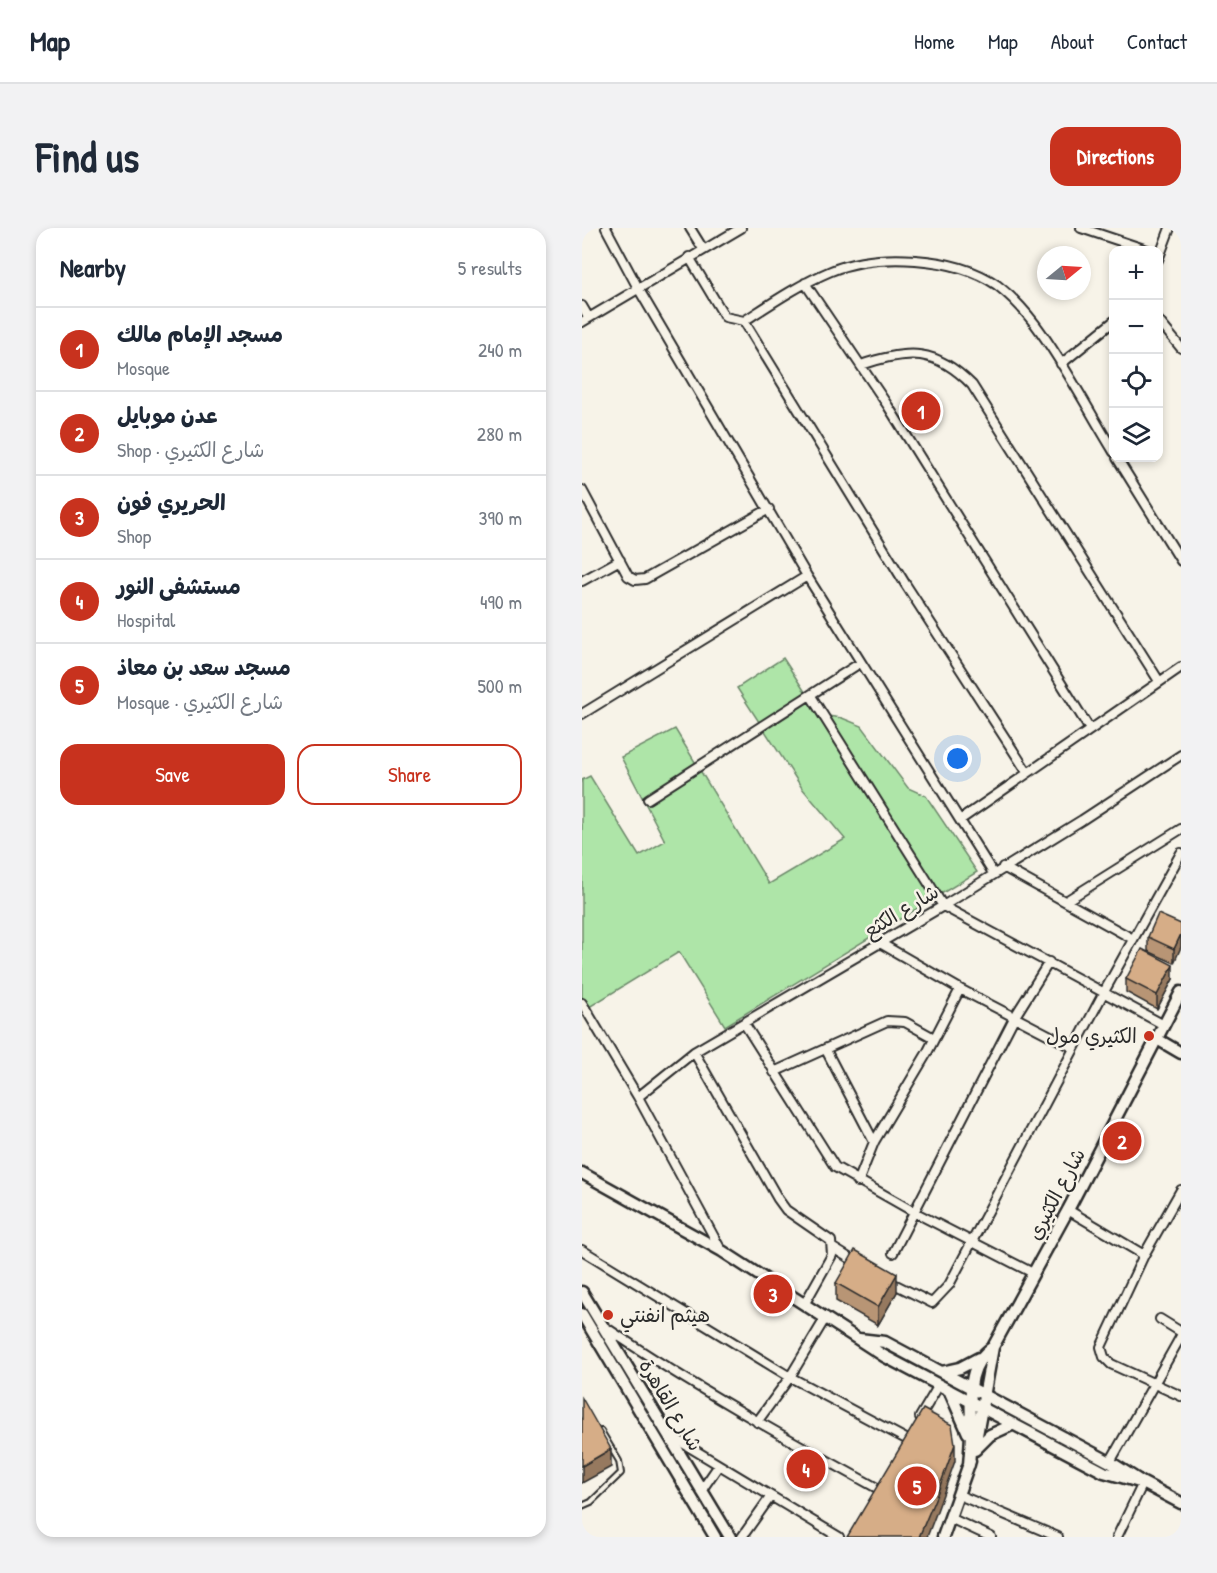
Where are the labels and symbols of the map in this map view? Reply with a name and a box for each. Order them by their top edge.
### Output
north arrow [1037,246,1091,300]
pin: 1 [902,388,940,434]
your location [943,744,972,773]
street label: شارع الكثع [858,878,944,945]
place label: الكثيري مول [1046,1022,1137,1051]
marker: الكثيري مول [1142,1029,1156,1043]
pin: 2 [1102,1118,1142,1164]
street label: شارع الكثيري [1020,1143,1093,1245]
pin: 3 [754,1272,792,1316]
place label: هيثم انفنتي [620,1301,710,1333]
marker: هيثم انفنتي [601,1308,615,1322]
street label: شارع القاهرة [633,1354,709,1456]
pin: 4 [786,1446,826,1492]
pin: 5 [898,1464,936,1508]

